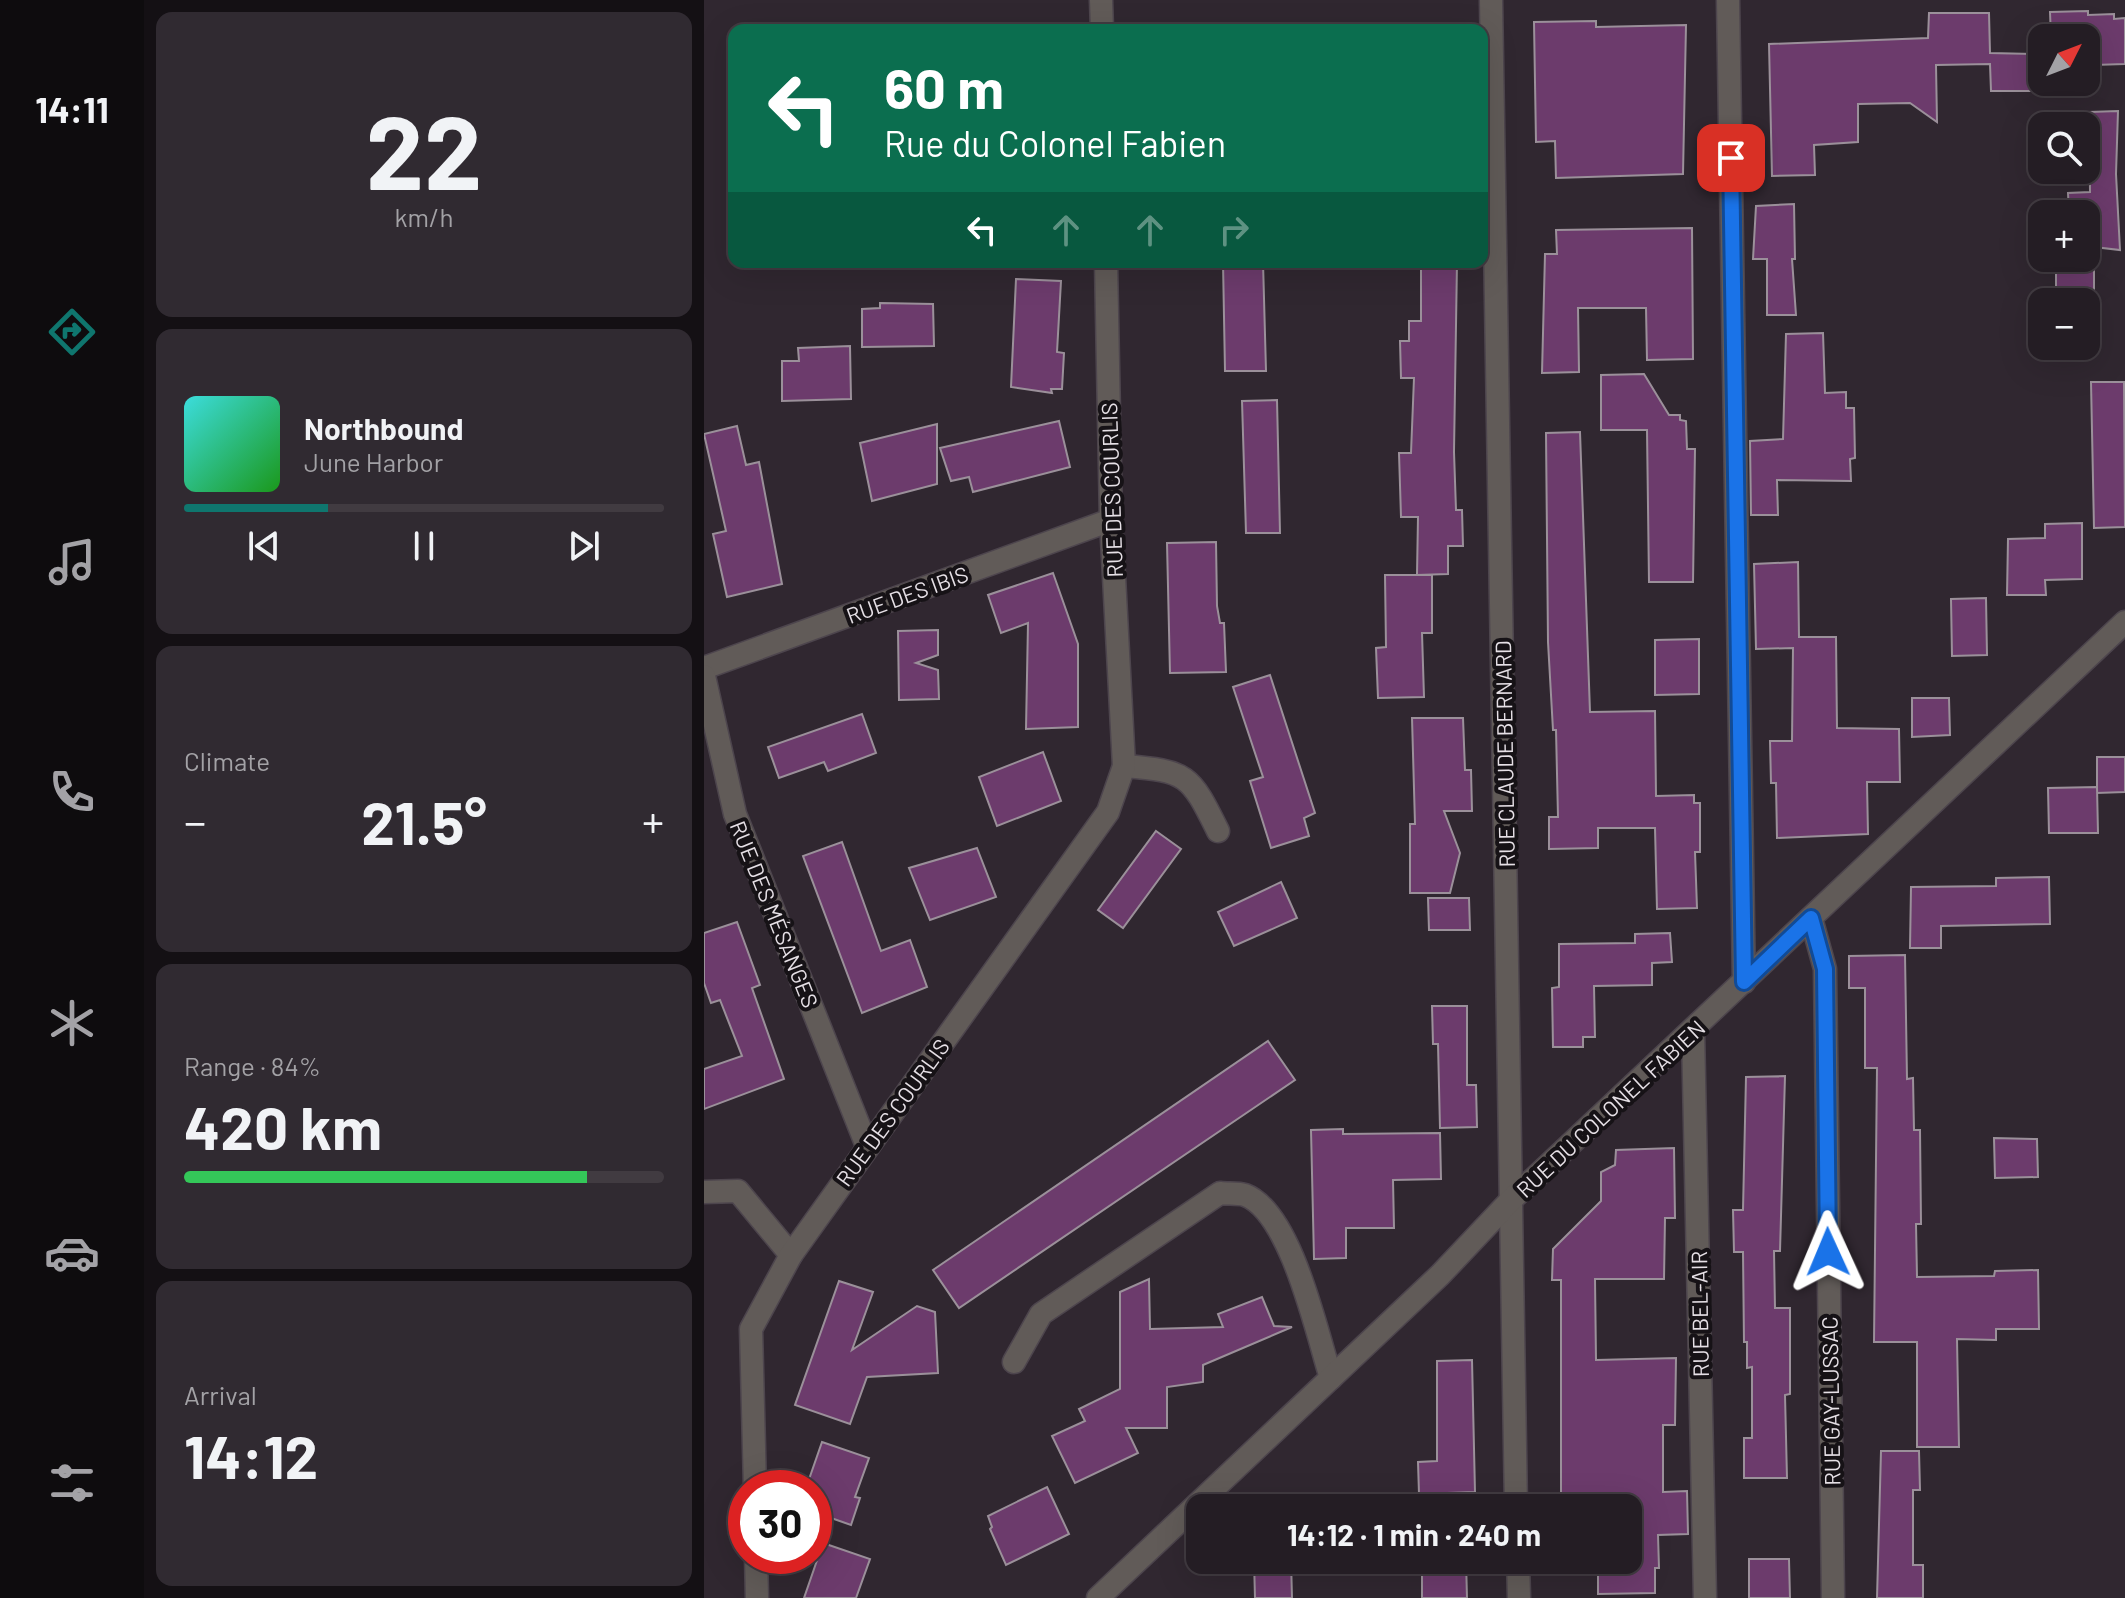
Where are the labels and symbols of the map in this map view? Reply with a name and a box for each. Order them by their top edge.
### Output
north arrow [2028,24,2100,96]
pin [1697,124,1765,192]
street label: RUE DES COURLIS [1095,402,1127,578]
street label: RUE DES IBIS [843,560,971,628]
street label: RUE CLAUDE BERNARD [1489,640,1519,868]
street label: RUE DES MÉSANGES [726,817,824,1011]
street label: RUE DU COLONEL FABIEN [1510,1014,1710,1202]
street label: RUE DES COURLIS [830,1033,954,1191]
position arrow [1786,1210,1870,1294]
street label: RUE BEL-AIR [1685,1251,1713,1377]
street label: RUE GAY-LUSSAC [1816,1316,1844,1486]
speed limit sign: 30 [728,1470,832,1574]

